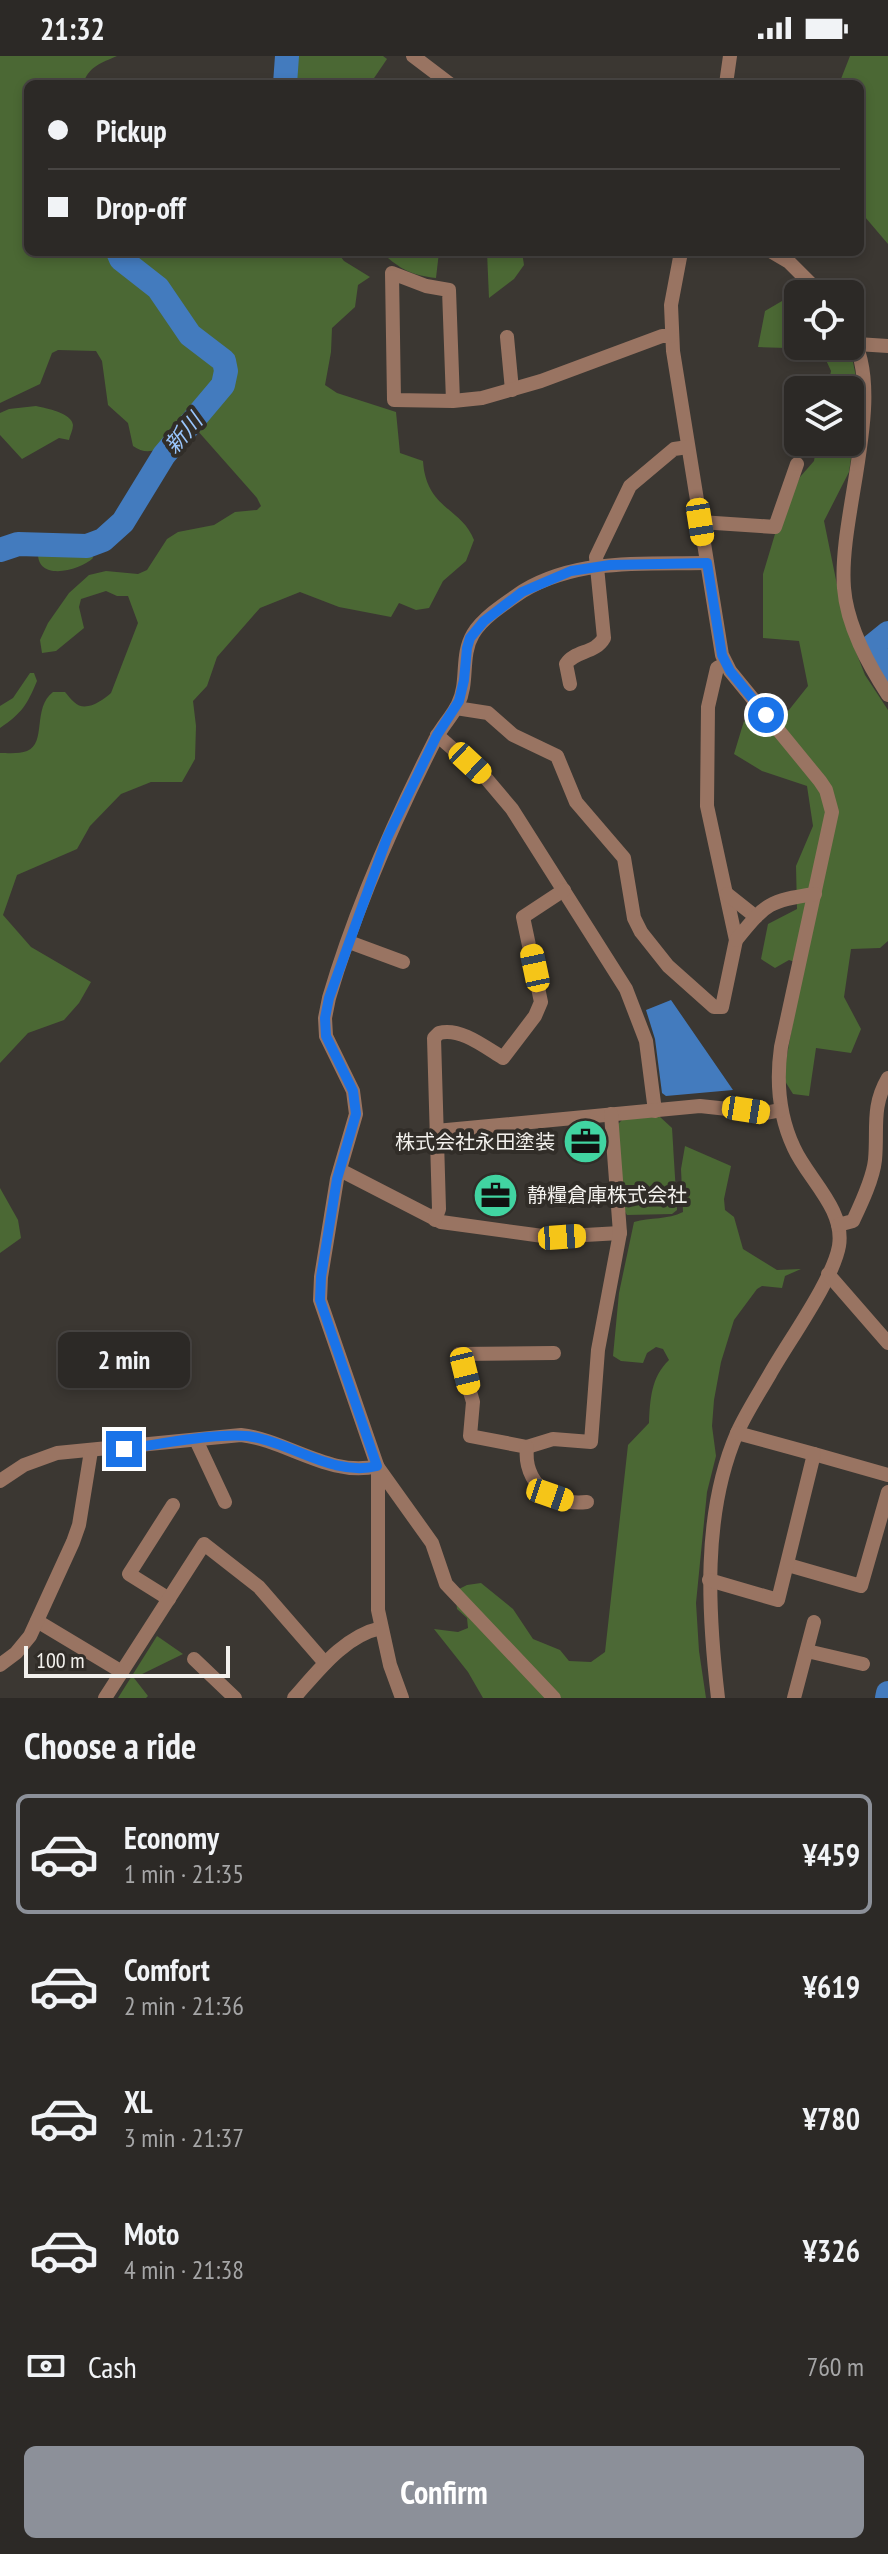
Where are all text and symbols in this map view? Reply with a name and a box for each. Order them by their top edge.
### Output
text: 21:32 [40,9,105,48]
text: Pickup [96,111,167,150]
text: Drop-off [96,188,186,227]
map controls [784,280,864,456]
button: locate [784,280,864,360]
button: layers [784,376,864,456]
water label: 新川 [158,406,209,459]
car [684,496,716,548]
route start [748,697,784,733]
car [444,738,496,788]
car [518,942,552,994]
car [720,1094,772,1126]
office icon: 株式会社永田塗装 [562,1118,610,1166]
place label: 株式会社永田塗装 [395,1129,555,1155]
office icon: 静糧倉庫株式会社 [472,1171,520,1219]
place label: 静糧倉庫株式会社 [527,1182,687,1208]
car [537,1223,587,1251]
callout: 2 min [58,1333,190,1389]
text: 2 min [98,1343,150,1376]
car [448,1345,482,1397]
route end [106,1431,142,1467]
car [523,1476,577,1514]
scale bar [24,1642,230,1678]
text: 100 m [36,1646,85,1674]
text: Choose a ride [24,1722,196,1769]
icon: car [28,1818,100,1890]
text: Economy [124,1818,219,1857]
text: ¥459 [803,1835,860,1874]
text: 1 min · 21:35 [124,1857,244,1890]
icon: car [28,1950,100,2022]
text: Comfort [124,1950,210,1989]
text: ¥619 [803,1967,860,2006]
text: 2 min · 21:36 [124,1989,244,2022]
icon: car [28,2082,100,2154]
text: XL [124,2082,153,2121]
text: ¥780 [803,2099,860,2138]
text: 3 min · 21:37 [124,2121,244,2154]
icon: car [28,2214,100,2286]
text: Moto [124,2214,179,2253]
text: ¥326 [803,2231,860,2270]
text: 4 min · 21:38 [124,2253,244,2286]
icon: cash [24,2344,68,2388]
text: Cash [88,2347,137,2386]
text: 760 m [806,2350,864,2383]
button: Confirm [24,2446,864,2538]

